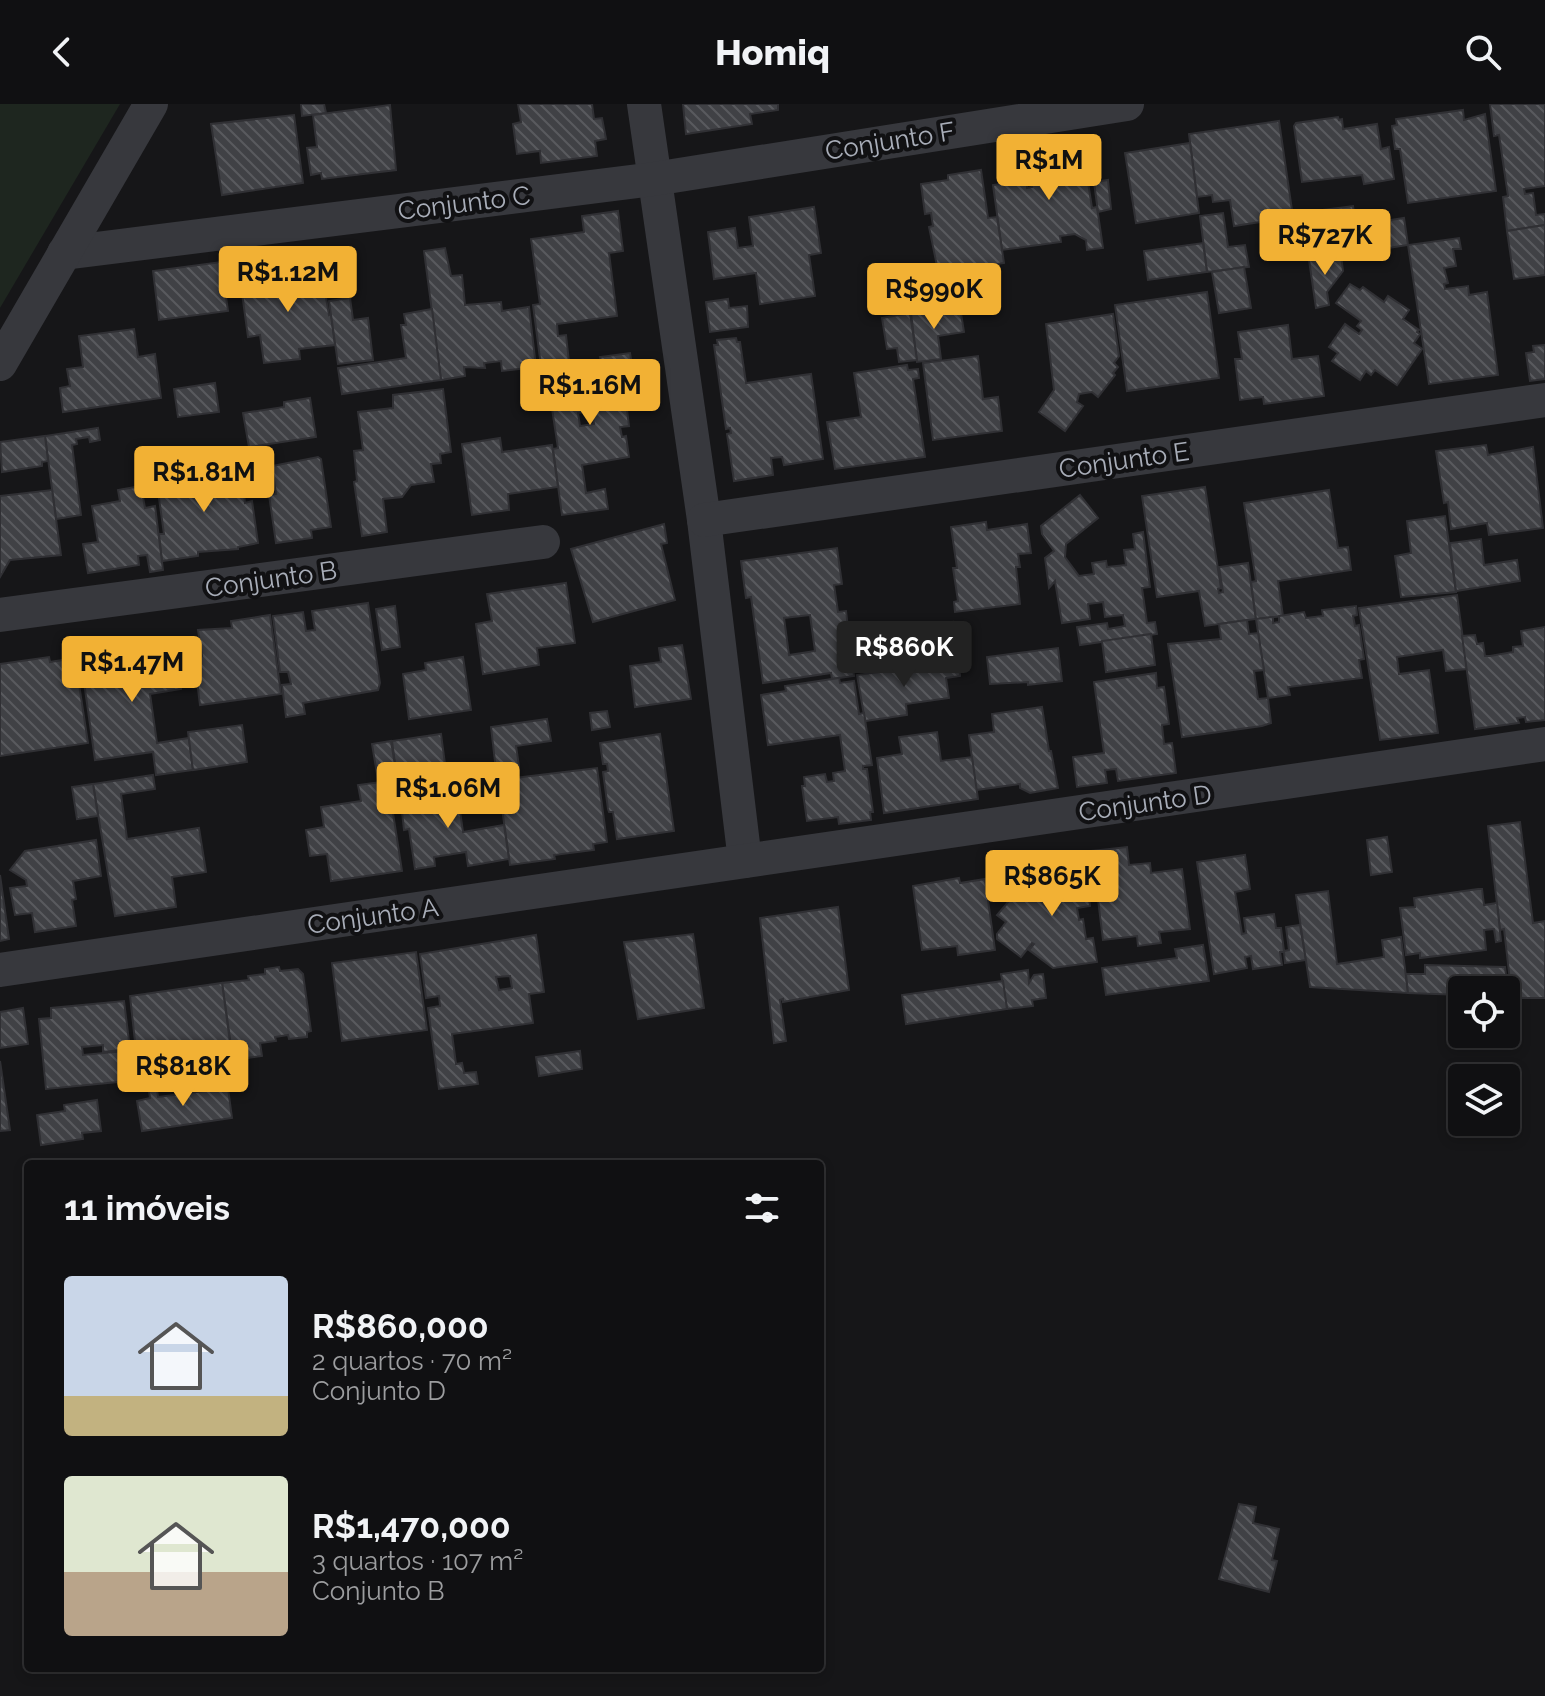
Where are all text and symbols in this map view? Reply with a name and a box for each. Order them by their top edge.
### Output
icon: back [40,30,84,74]
icon: search [1461,30,1505,74]
text: Homiq [715,31,830,73]
street label: Conjunto F [823,116,957,166]
pin: R$1M [1002,134,1096,202]
text: R$1M [1014,145,1084,175]
street label: Conjunto C [396,180,532,226]
pin: R$727K [1260,209,1390,277]
text: R$727K [1277,220,1373,250]
pin: R$1.12M [214,246,362,314]
text: R$1.12M [237,257,339,287]
pin: R$990K [869,263,999,331]
text: R$990K [885,274,983,304]
pin: R$1.16M [516,359,664,427]
text: R$1.16M [538,370,642,400]
street label: Conjunto E [1057,436,1191,484]
pin: R$1.81M [130,446,278,514]
text: R$1.81M [152,457,256,487]
street label: Conjunto B [203,555,339,603]
pin: R$860K [839,621,969,689]
text: R$860K [855,632,953,662]
pin: R$1.47M [58,636,206,704]
text: R$1.47M [80,647,184,677]
pin: R$1.06M [374,762,522,830]
text: R$1.06M [395,773,501,803]
street label: Conjunto D [1077,779,1213,827]
pin: R$865K [987,850,1117,918]
text: R$865K [1003,861,1101,891]
street label: Conjunto A [305,892,441,940]
map controls [1448,976,1520,1136]
button: locate [1448,976,1520,1048]
pin: R$818K [118,1040,248,1108]
text: R$818K [135,1051,231,1081]
button: layers [1448,1064,1520,1136]
icon: filters [740,1186,784,1230]
text: 11 imóveis [64,1188,230,1228]
text: R$860,000 [312,1306,489,1346]
icon: home [128,1308,224,1404]
text: 2 quartos · 70 m² [312,1346,512,1376]
text: Conjunto D [312,1376,446,1406]
text: R$1,470,000 [312,1506,511,1546]
icon: home [128,1508,224,1604]
text: 3 quartos · 107 m² [312,1546,523,1576]
text: Conjunto B [312,1576,445,1606]

